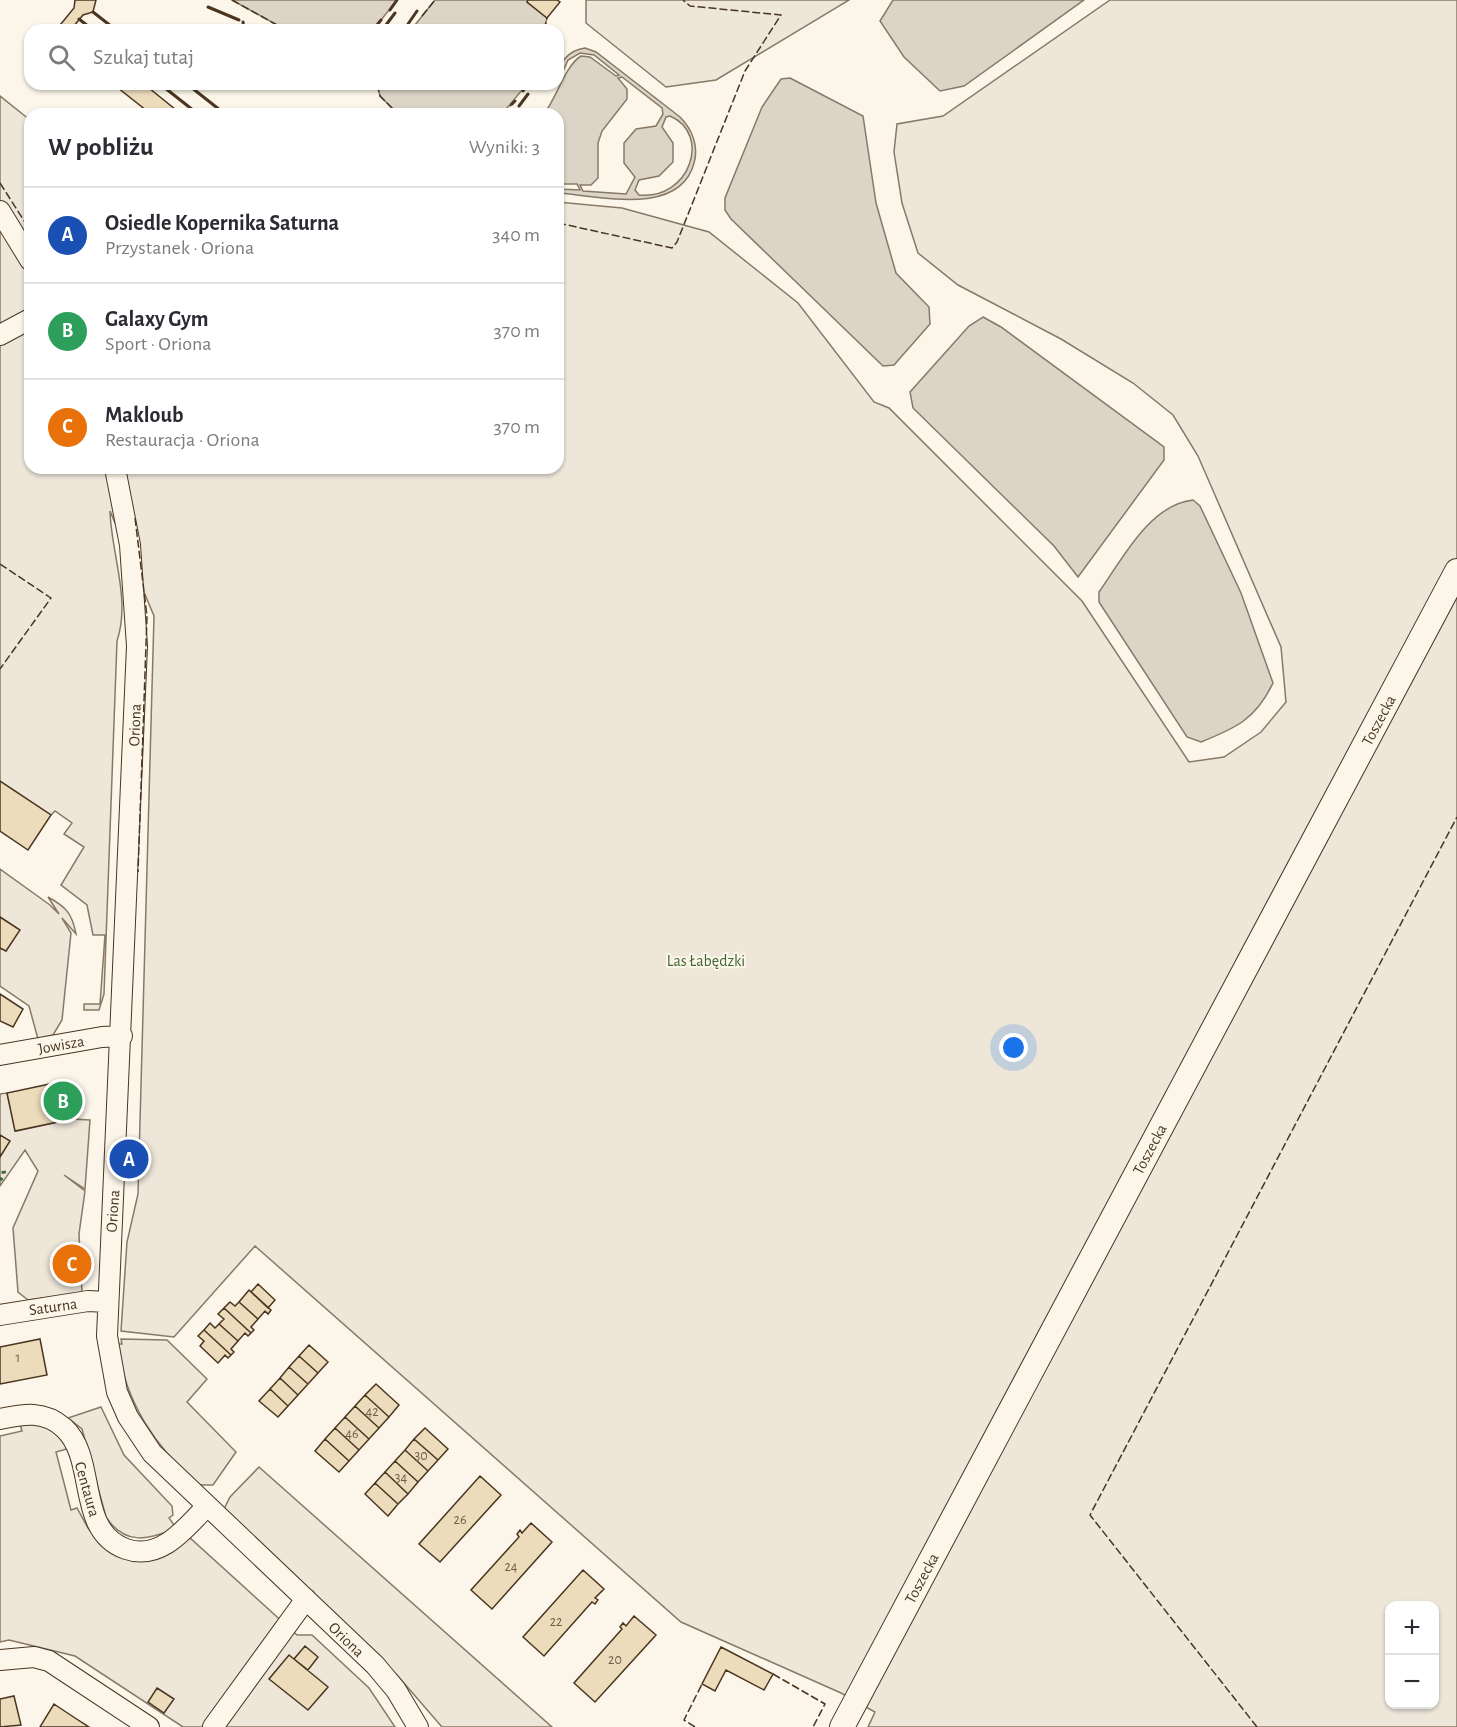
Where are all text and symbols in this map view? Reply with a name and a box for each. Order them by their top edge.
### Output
search box [24,24,564,90]
icon: search [45,41,78,74]
text: Szukaj tutaj [93,46,194,68]
text: W pobliżu [48,134,154,160]
text: Wyniki: 3 [469,137,540,157]
text: Osiedle Kopernika Saturna [105,212,339,234]
text: A [62,225,74,245]
text: 340 m [492,225,540,245]
text: Przystanek · Oriona [105,238,254,258]
text: Galaxy Gym [105,308,209,330]
text: B [62,321,73,341]
text: 370 m [494,321,540,341]
text: Sport · Oriona [105,334,211,354]
text: Makloub [105,404,183,426]
text: C [62,417,73,437]
text: 370 m [494,417,540,437]
text: Restauracja · Oriona [105,430,260,450]
street label: Toszecka [1359,693,1399,748]
street label: Oriona [126,703,144,747]
park label: Las Łabędzki [667,953,745,969]
street label: Jowisza [37,1033,86,1057]
your location [999,1033,1028,1062]
pin: B [44,1078,82,1124]
street label: Toszecka [1130,1122,1170,1177]
pin: A [110,1136,148,1182]
street label: Oriona [104,1189,122,1233]
pin: C [52,1242,92,1286]
street label: Saturna [28,1296,78,1318]
house number: 1 [16,1351,20,1365]
house number: 42 [365,1405,379,1419]
house number: 46 [345,1427,359,1441]
house number: 30 [414,1449,428,1463]
street label: Centaura [72,1460,103,1519]
house number: 34 [395,1471,408,1485]
house number: 26 [454,1513,466,1527]
street label: Toszecka [902,1551,942,1606]
house number: 24 [504,1560,518,1574]
map controls [1385,1601,1439,1709]
button: + [1385,1601,1439,1655]
house number: 22 [550,1615,562,1629]
street label: Oriona [325,1619,367,1660]
house number: 20 [608,1653,622,1667]
button: − [1385,1655,1439,1709]

